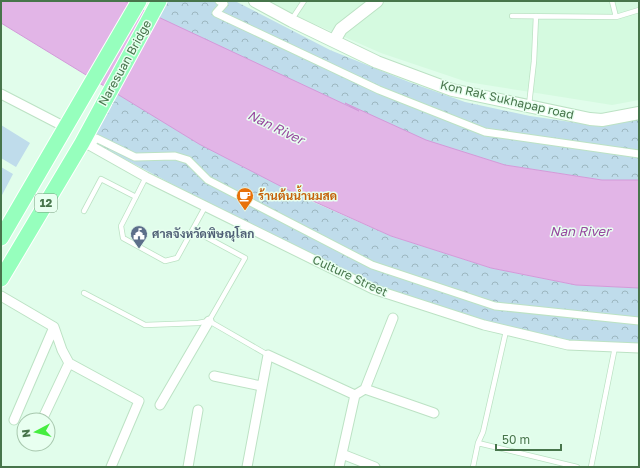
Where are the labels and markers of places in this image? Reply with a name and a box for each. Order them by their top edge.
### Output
place label: ร้านต้นน้ำนมสด [258,185,337,203]
cafe icon: ร้านต้นน้ำนมสด [235,186,255,211]
public building icon: ศาลจังหวัดพิษณุโลก [129,224,149,249]
place label: ศาลจังหวัดพิษณุโลก [152,226,254,242]

